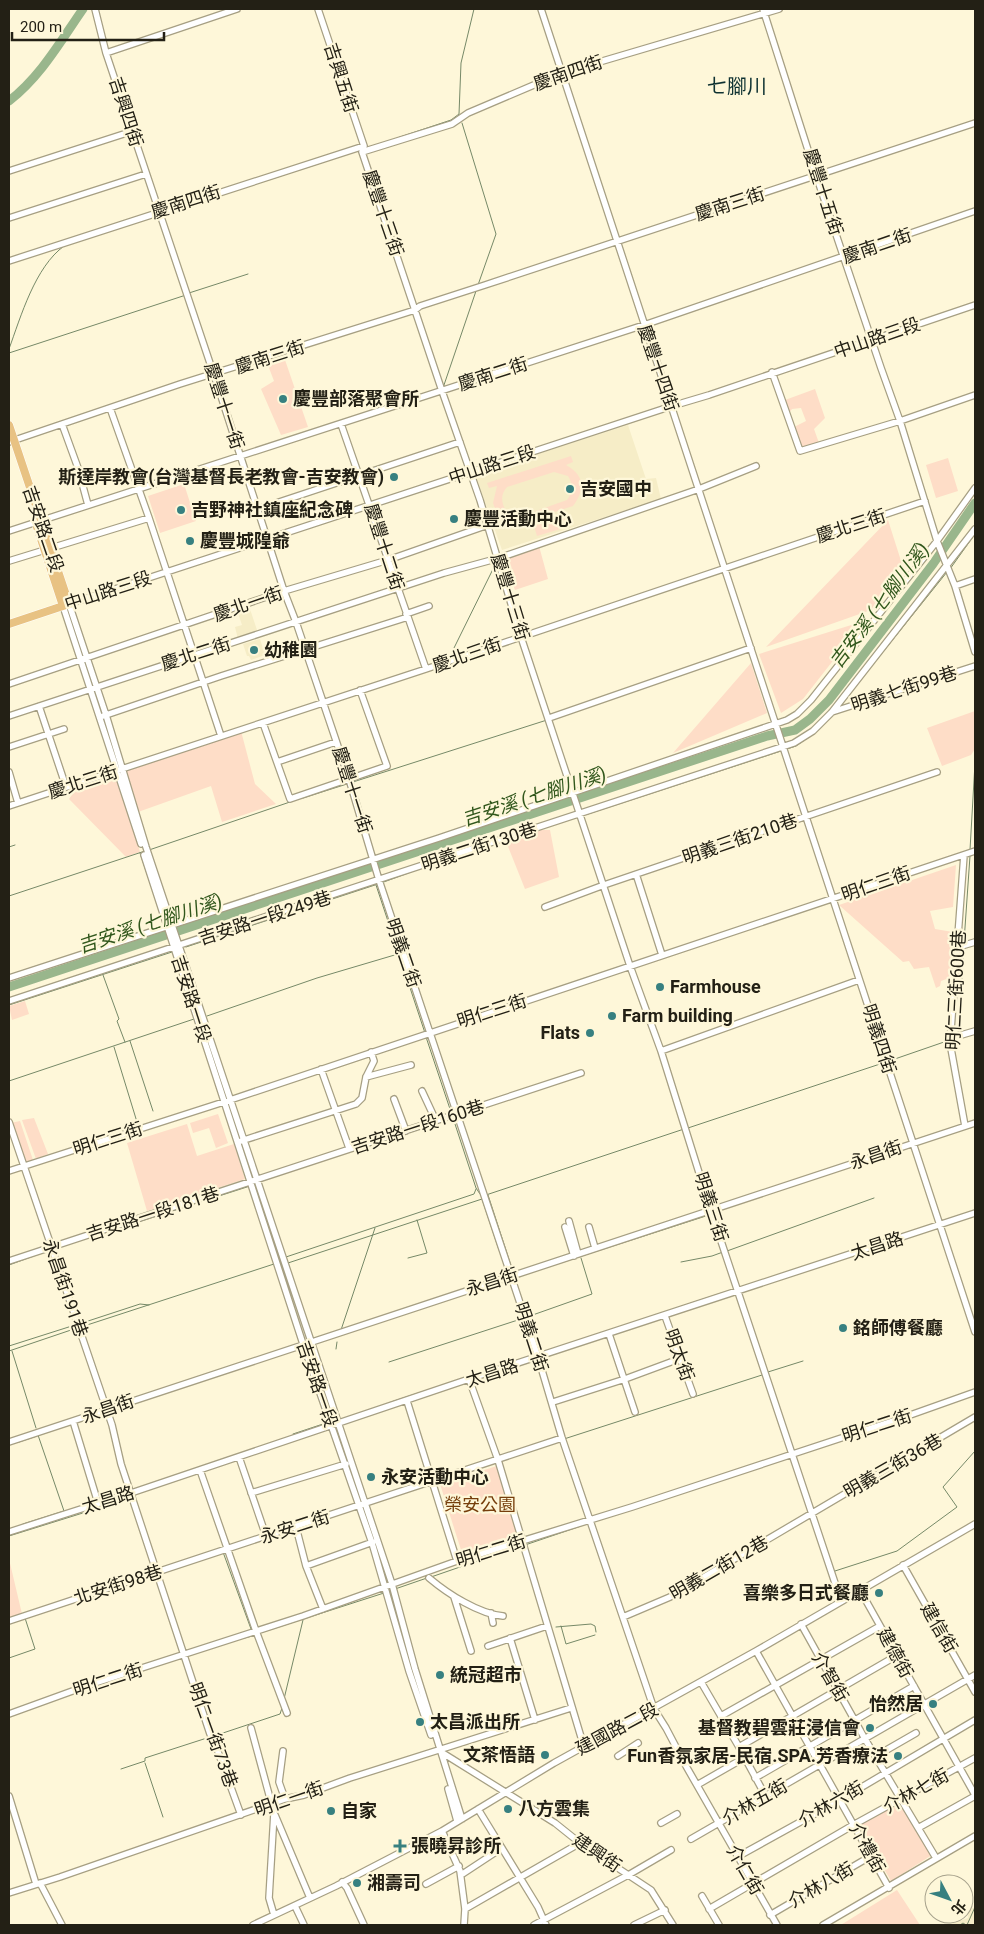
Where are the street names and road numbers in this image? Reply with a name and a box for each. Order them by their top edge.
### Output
street label: 吉興五街 [320,40,363,115]
street label: 慶南四街 [530,51,605,94]
street label: 吉興四街 [105,74,148,149]
street label: 慶豐十五街 [800,146,847,238]
street label: 慶豐十三街 [359,167,408,259]
street label: 慶南四街 [148,180,223,223]
street label: 慶南三街 [692,182,767,225]
street label: 慶南二街 [839,224,914,267]
street label: 中山路三段 [831,313,923,362]
street label: 慶豐十四街 [634,322,683,414]
street label: 慶南三街 [232,335,307,378]
street label: 慶南二街 [455,352,530,395]
street label: 慶豐十一街 [201,360,248,452]
street label: 中山路三段 [446,441,538,488]
street label: 吉安路二段 [19,483,68,575]
street label: 慶豐十二街 [361,501,408,593]
street label: 慶北三街 [813,504,888,547]
street label: 慶豐十三街 [487,551,534,643]
street label: 中山路三段 [62,567,154,614]
street label: 慶北一街 [210,582,285,625]
street label: 慶北二街 [158,632,233,675]
street label: 慶北三街 [429,633,504,676]
street label: 明義七街99巷 [848,662,960,716]
street label: 慶豐十一街 [329,744,376,836]
street label: 慶北三街 [45,760,120,803]
street label: 明義三街210巷 [680,809,800,868]
street label: 明義二街130巷 [418,818,539,875]
street label: 明仁三街 [838,862,913,905]
street label: 吉安路一段249巷 [196,886,334,949]
street label: 明義二街 [382,915,425,990]
street label: 明仁三街600巷 [942,929,969,1051]
street label: 吉安路一段 [168,953,215,1045]
street label: 明仁三街 [454,989,529,1032]
street label: 明義四街 [858,1001,901,1076]
street label: 吉安路一段160巷 [349,1095,487,1158]
street label: 明仁三街 [70,1117,145,1160]
street label: 永昌街 [847,1136,905,1173]
street label: 明義三街 [690,1169,733,1244]
street label: 吉安路一段181巷 [84,1182,222,1245]
street label: 太昌路 [848,1227,906,1264]
street label: 永昌街191巷 [39,1236,92,1340]
street label: 永昌街 [463,1263,521,1300]
street label: 明義二街 [510,1299,553,1374]
street label: 明太街 [660,1326,699,1384]
street label: 吉安路一段 [293,1338,342,1430]
street label: 太昌路 [463,1354,521,1391]
street label: 永昌街 [79,1390,137,1427]
street label: 明仁二街 [839,1404,914,1447]
street label: 明義三街36巷 [840,1429,946,1502]
street label: 太昌路 [79,1482,137,1517]
street label: 永安二街 [257,1505,332,1548]
street label: 明仁二街 [453,1530,528,1571]
street label: 明義二街12巷 [666,1531,772,1604]
street label: 北安街98巷 [71,1560,165,1609]
street label: 建信街 [917,1599,962,1656]
street label: 建德街 [873,1624,918,1681]
street label: 介智街 [808,1648,853,1705]
street label: 明仁二街 [70,1658,145,1701]
street label: 明仁一街73巷 [185,1679,242,1790]
street label: 建國路二段 [572,1698,661,1759]
street label: 介林七街 [879,1764,952,1817]
street label: 介林五街 [718,1774,791,1829]
street label: 介林六街 [794,1776,867,1831]
street label: 明仁一街 [251,1777,326,1820]
street label: 介禮街 [845,1819,890,1876]
street label: 建興街 [569,1829,626,1876]
street label: 介仁街 [723,1841,768,1898]
street label: 介林八街 [784,1857,857,1912]

